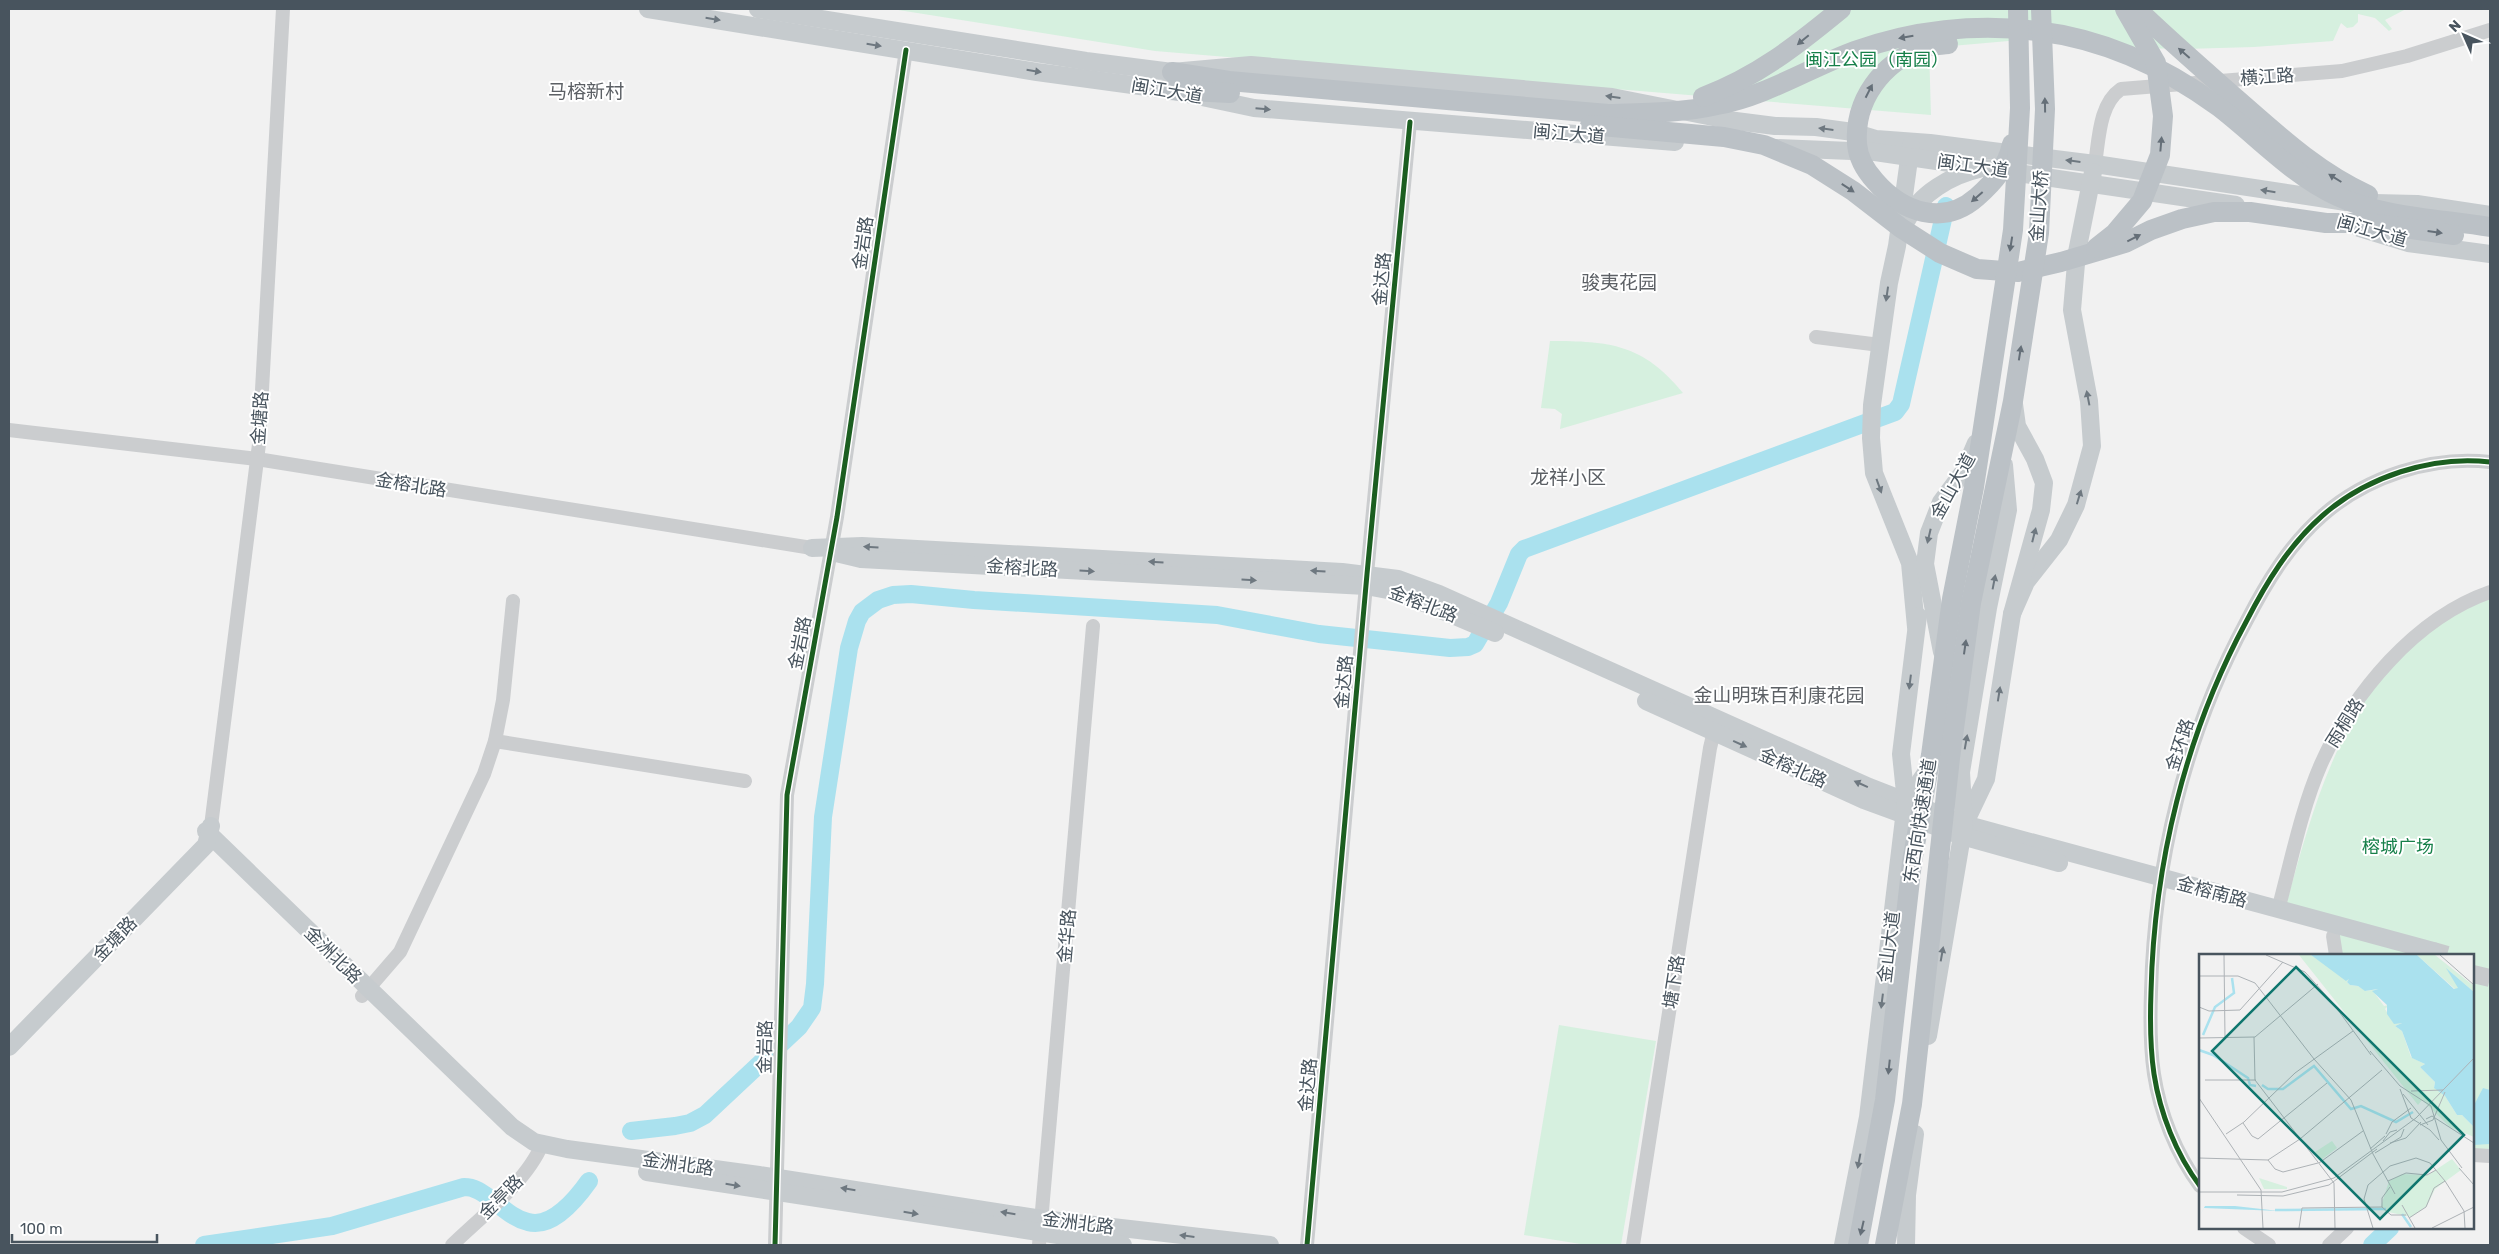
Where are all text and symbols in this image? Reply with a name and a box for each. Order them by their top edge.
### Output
north arrow [2439,10,2489,60]
one-way arrow [706,15,722,23]
text: N [2446,17,2465,36]
one-way arrow [1897,33,1913,41]
one-way arrow [1798,34,1810,46]
one-way arrow [866,41,882,49]
one-way arrow [2177,47,2190,58]
park label: 闽江公园（南园） [1805,49,1949,71]
street label: 横江路 [2239,64,2295,90]
one-way arrow [1026,68,1042,76]
street label: 闽江大道 [1130,74,1204,108]
district label: 马榕新村 [548,80,624,103]
one-way arrow [1865,84,1873,99]
one-way arrow [1605,93,1621,101]
one-way arrow [2040,97,2048,113]
one-way arrow [1255,105,1271,113]
street label: 闽江大道 [1532,120,1606,148]
one-way arrow [1817,125,1833,133]
one-way arrow [2157,136,2165,152]
street label: 闽江大道 [1936,150,2010,182]
one-way arrow [2065,157,2081,165]
street label: 金山大桥 [2026,169,2052,243]
one-way arrow [2329,174,2342,183]
one-way arrow [1842,183,1855,192]
one-way arrow [2260,187,2276,195]
one-way arrow [1971,191,1984,202]
street label: 闽江大道 [2334,211,2410,251]
street label: 金岩路 [848,215,878,271]
one-way arrow [2427,229,2443,237]
one-way arrow [2127,234,2142,242]
one-way arrow [2006,237,2014,253]
street label: 金达路 [1369,251,1395,307]
district label: 骏夷花园 [1581,271,1657,294]
one-way arrow [1883,287,1891,303]
one-way arrow [2017,345,2025,361]
one-way arrow [2083,389,2091,405]
street label: 金塘路 [247,390,273,446]
street label: 金山大道 [1926,449,1980,523]
district label: 龙祥小区 [1530,466,1606,489]
street label: 金榕北路 [374,469,448,501]
one-way arrow [1875,479,1883,494]
one-way arrow [2075,489,2083,504]
one-way arrow [2030,528,2038,543]
one-way arrow [1925,529,1933,544]
one-way arrow [863,542,879,550]
street label: 金榕北路 [985,555,1059,581]
one-way arrow [1148,557,1164,565]
one-way arrow [1079,567,1095,575]
one-way arrow [1310,567,1326,575]
one-way arrow [1990,573,1998,589]
one-way arrow [1241,576,1257,584]
street label: 金榕北路 [1385,581,1461,627]
street label: 金岩路 [784,614,816,672]
one-way arrow [1961,639,1969,655]
street label: 金达路 [1331,654,1357,710]
one-way arrow [1906,674,1914,690]
district label: 金山明珠百利康花园 [1693,684,1865,707]
one-way arrow [1995,685,2003,701]
street label: 雨桐路 [2321,694,2369,752]
street label: 金环路 [2161,716,2199,774]
one-way arrow [1962,733,1970,749]
one-way arrow [1733,741,1747,749]
street label: 金榕北路 [1756,743,1830,793]
street label: 东西向快速通道 [1899,757,1941,885]
one-way arrow [1854,779,1868,787]
park label: 榕城广场 [2362,836,2434,858]
street label: 金榕南路 [2174,872,2250,912]
street label: 金华路 [1054,908,1080,964]
street label: 金山大道 [1874,910,1904,984]
street label: 金塘路 [88,912,142,966]
street label: 金洲北路 [300,922,366,988]
one-way arrow [1939,946,1947,962]
street label: 塘下路 [1659,954,1689,1010]
inset map [2199,954,2474,1229]
one-way arrow [1878,993,1886,1009]
street label: 金岩路 [754,1020,776,1074]
street label: 金达路 [1295,1057,1321,1113]
one-way arrow [1885,1060,1893,1076]
street label: 金洲北路 [641,1148,715,1180]
one-way arrow [1855,1154,1863,1170]
street label: 金亭路 [474,1170,528,1224]
one-way arrow [726,1182,742,1190]
one-way arrow [839,1185,855,1193]
street label: 金洲北路 [1041,1208,1115,1238]
one-way arrow [903,1209,919,1217]
one-way arrow [1000,1209,1016,1217]
scale bar [12,1212,158,1244]
text: 100 m [20,1220,62,1238]
one-way arrow [1858,1220,1866,1235]
one-way arrow [1179,1231,1195,1239]

